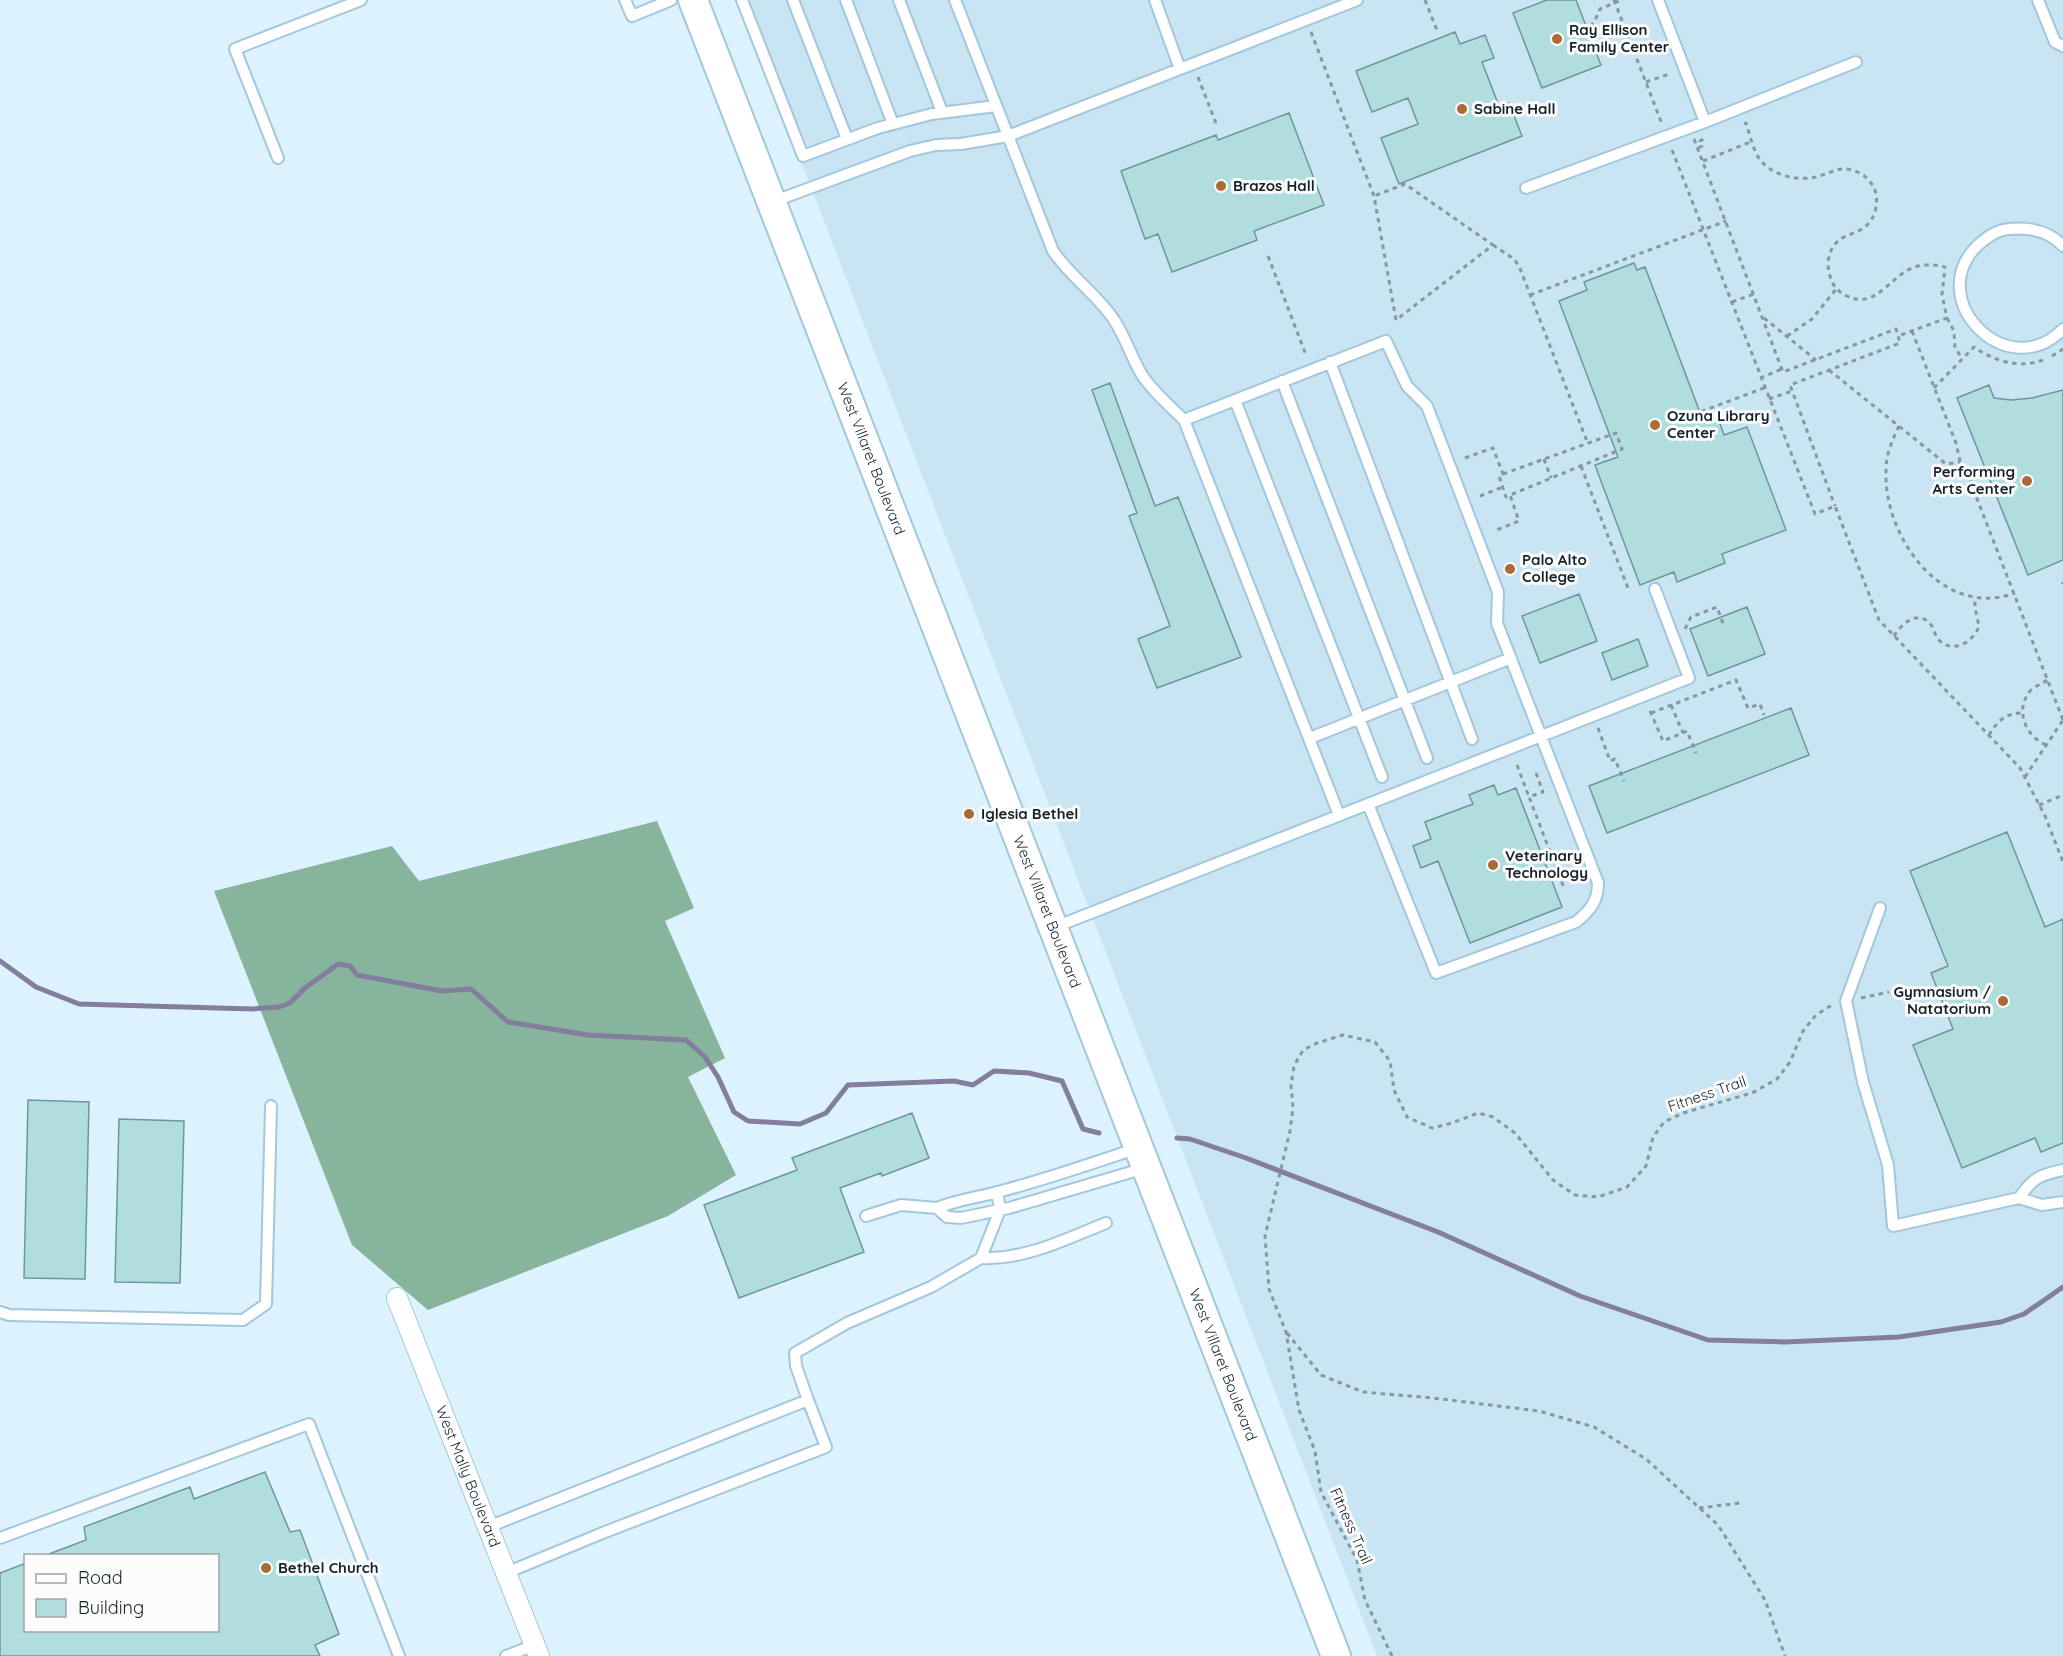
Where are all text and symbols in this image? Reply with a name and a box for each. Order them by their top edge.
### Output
place label: Ray Ellison Family Center [1569,20,1670,56]
marker: Ray Ellison Family Center [1550,32,1564,46]
place label: Sabine Hall [1474,99,1556,118]
marker: Sabine Hall [1455,102,1469,116]
place label: Brazos Hall [1233,176,1315,195]
marker: Brazos Hall [1214,179,1228,193]
street label: West Villaret Boulevard [833,380,910,537]
place label: Ozuna Library Center [1667,406,1769,442]
marker: Ozuna Library Center [1648,418,1662,432]
place label: Performing Arts Center [1932,462,2015,498]
marker: Performing Arts Center [2020,474,2034,488]
place label: Palo Alto College [1522,550,1587,586]
marker: Palo Alto College [1503,562,1517,576]
place label: Iglesia Bethel [981,804,1078,823]
marker: Iglesia Bethel [962,807,976,821]
street label: West Villaret Boulevard [1009,833,1086,990]
place label: Veterinary Technology [1505,846,1588,882]
marker: Veterinary Technology [1486,858,1500,872]
place label: Gymnasium / Natatorium [1893,982,1991,1018]
marker: Gymnasium / Natatorium [1996,994,2010,1008]
street label: Fitness Trail [1665,1071,1749,1116]
street label: West Villaret Boulevard [1185,1286,1262,1443]
street label: West Mally Boulevard [432,1403,505,1550]
street label: Fitness Trail [1326,1485,1377,1567]
legend [24,1554,219,1632]
place label: Bethel Church [278,1558,378,1577]
marker: Bethel Church [259,1561,273,1575]
text: Road [78,1566,123,1589]
text: Building [78,1596,144,1619]

